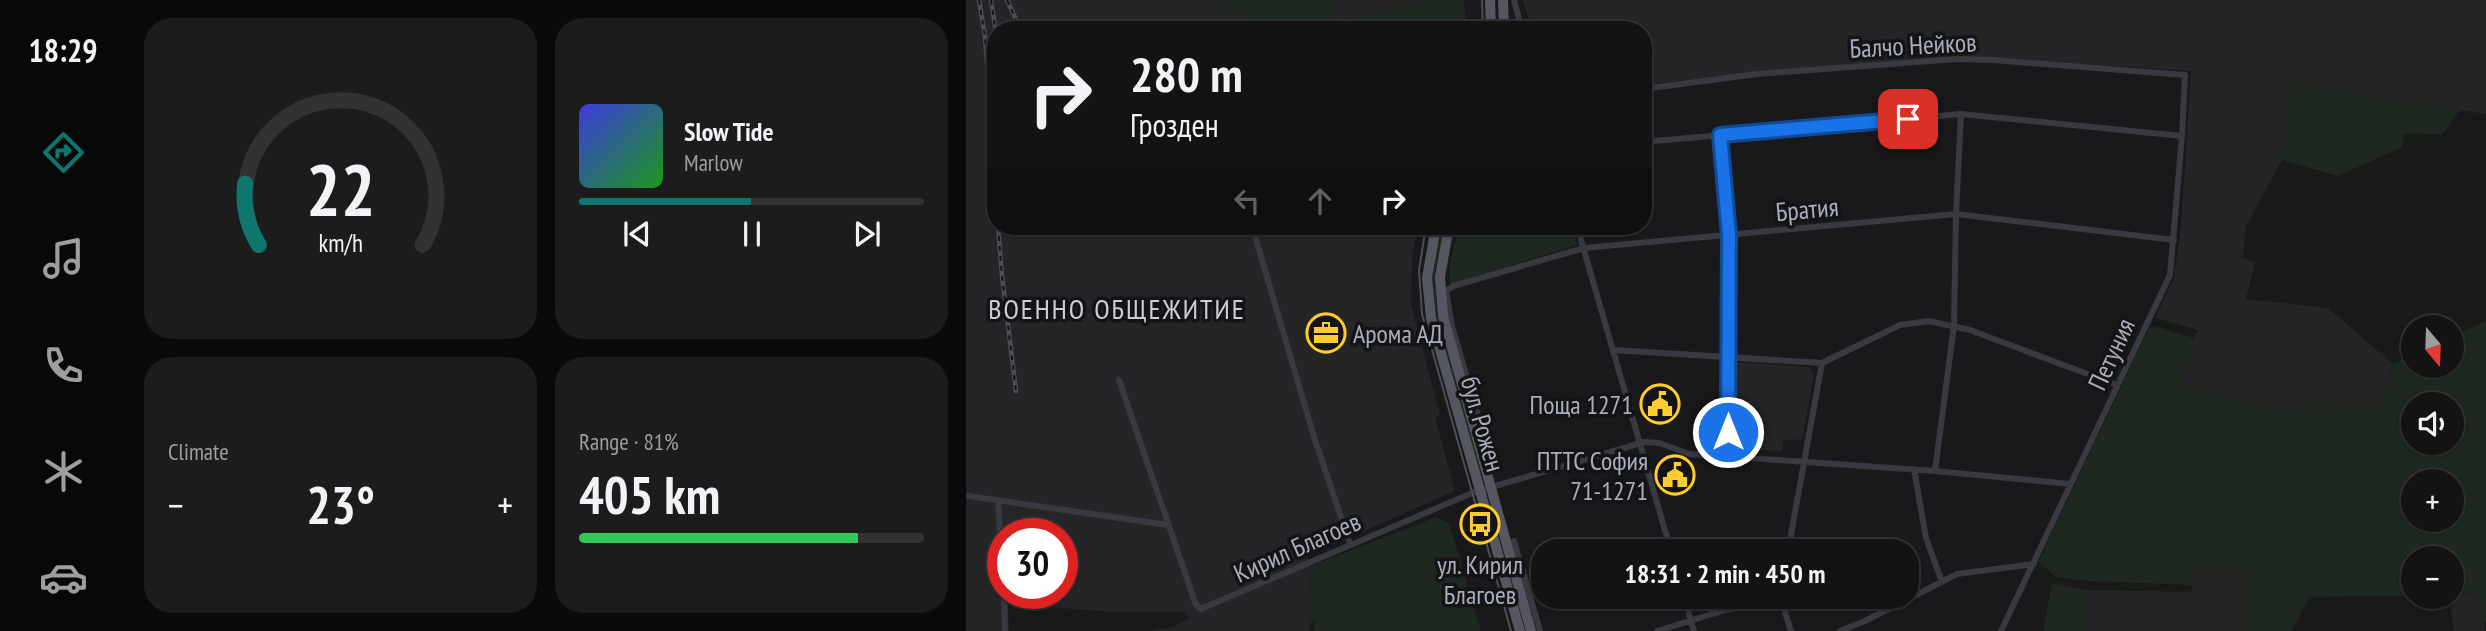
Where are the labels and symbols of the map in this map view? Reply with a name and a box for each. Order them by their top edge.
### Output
street label: Балчо Нейков [1849,25,1977,65]
pin [1878,89,1938,149]
street label: Братия [1774,190,1840,228]
district label: ВОЕННО ОБЩЕЖИТИЕ [988,290,1246,327]
office icon: Арома АД [1305,312,1347,354]
street label: Петуния [2080,313,2142,395]
north arrow [2401,315,2464,378]
place label: Арома АД [1353,317,1443,350]
street label: бул. Рожен [1454,373,1512,475]
public building icon: Поща 1271 [1639,383,1681,425]
place label: Поща 1271 [1530,388,1633,421]
position arrow [1691,395,1765,469]
place label: ПТТС София 71-1271 [1537,444,1648,507]
public building icon: ПТТС София 71-1271 [1654,454,1696,496]
bus stop icon: ул. Кирил Благоев [1459,503,1501,545]
street label: Кирил Благоев [1228,504,1366,590]
speed limit sign: 30 [987,518,1078,609]
place label: ул. Кирил Благоев [1437,548,1523,611]

